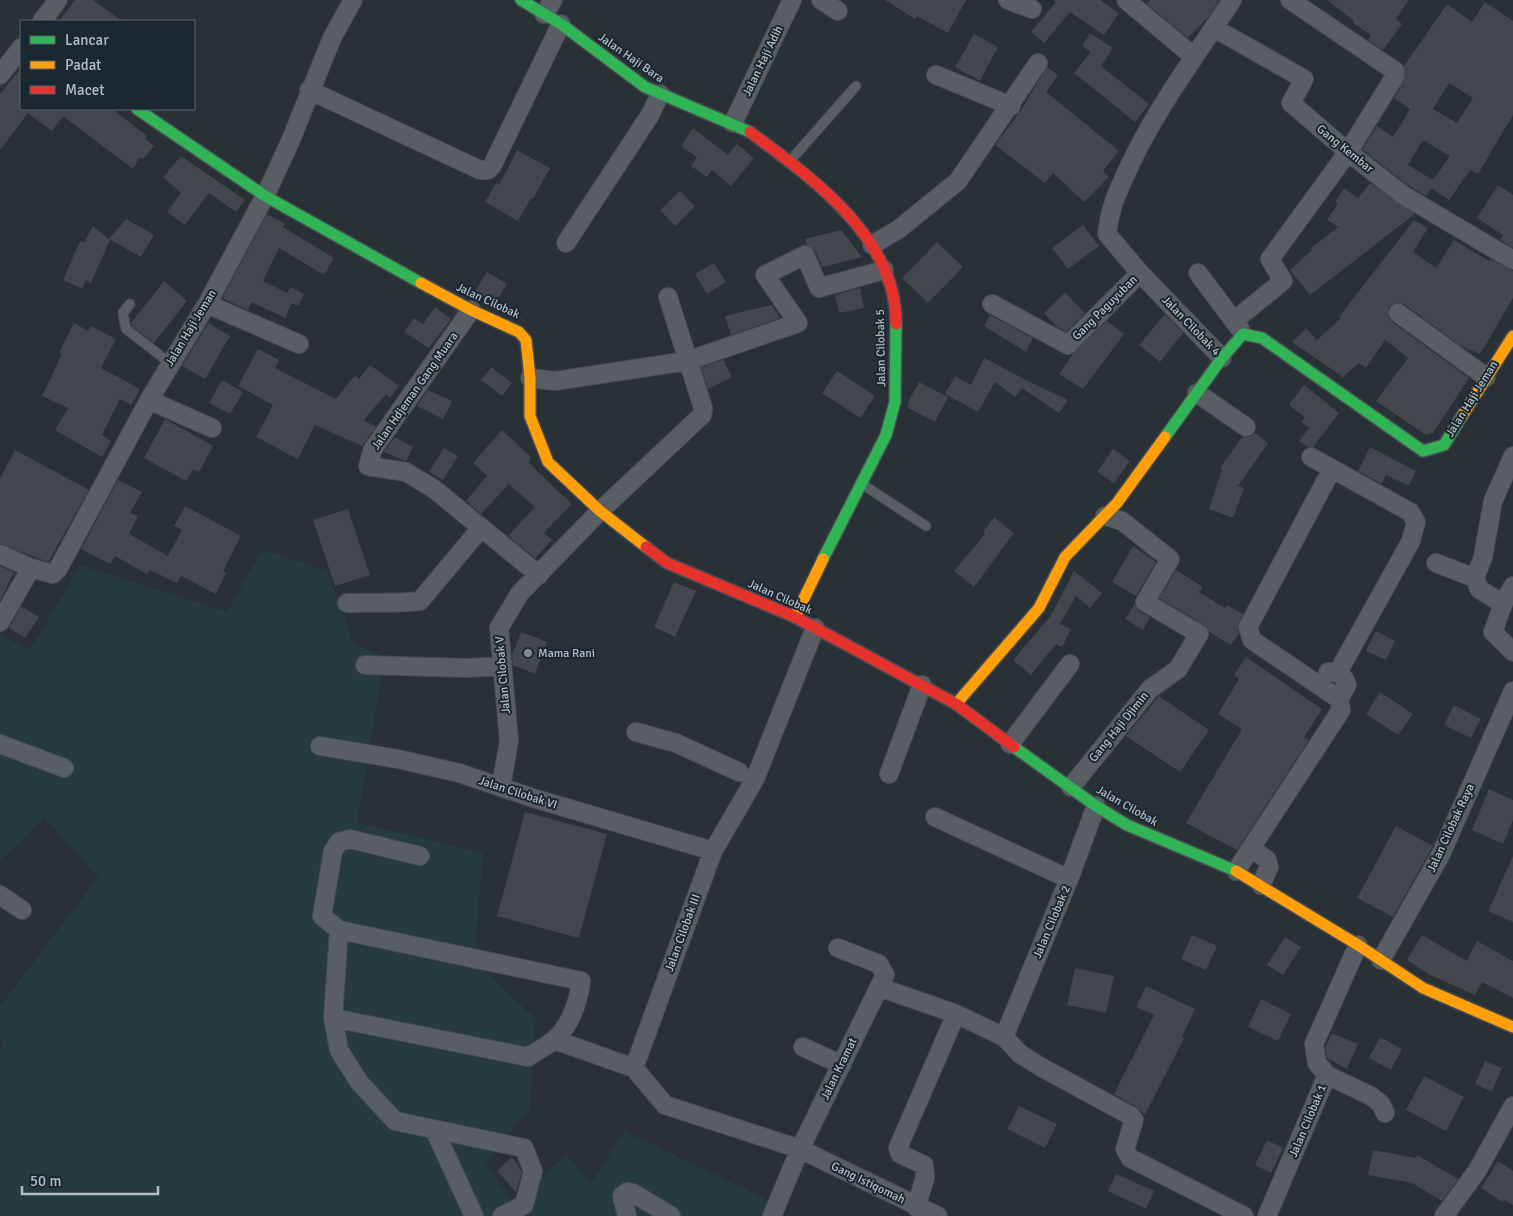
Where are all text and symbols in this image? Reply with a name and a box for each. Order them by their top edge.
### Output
legend [20,20,195,110]
street label: Jalan Haji Adih [739,23,787,99]
street label: Jalan Haji Bara [595,30,667,86]
text: Lancar [65,31,109,49]
text: Padat [65,56,101,74]
text: Macet [65,81,104,99]
street label: Gang Kembar [1314,122,1377,177]
street label: Gang Paguyuban [1069,272,1141,344]
street label: Jalan Cilobak [454,280,522,322]
street label: Jalan Haji Jeman [162,287,220,369]
street label: Jalan Cilobak 4 [1159,293,1224,360]
street label: Jalan Cilobak 5 [873,309,889,387]
street label: Jalan Hdjeman Gang Muara [369,329,461,453]
street label: Jalan Haji Jeman [1443,358,1501,440]
street label: Jalan Cilobak [746,576,814,618]
street label: Jalan Cilobak V [492,635,514,715]
place label: Mama Rani [538,646,595,661]
marker: Mama Rani [522,647,534,659]
street label: Gang Haji Djimin [1086,689,1152,765]
street label: Jalan Cilobak VI [477,773,559,813]
street label: Jalan Cilobak Raya [1424,781,1478,875]
street label: Jalan Cilobak [1094,782,1160,830]
street label: Jalan Cilobak 2 [1030,883,1074,961]
street label: Jalan Cilobak III [662,892,704,974]
street label: Jalan Kramat [818,1035,860,1103]
street label: Jalan Cilobak 1 [1286,1082,1330,1160]
street label: Gang Istiqomah [829,1159,907,1207]
scale bar [22,1164,159,1196]
text: 50 m [30,1172,61,1190]

